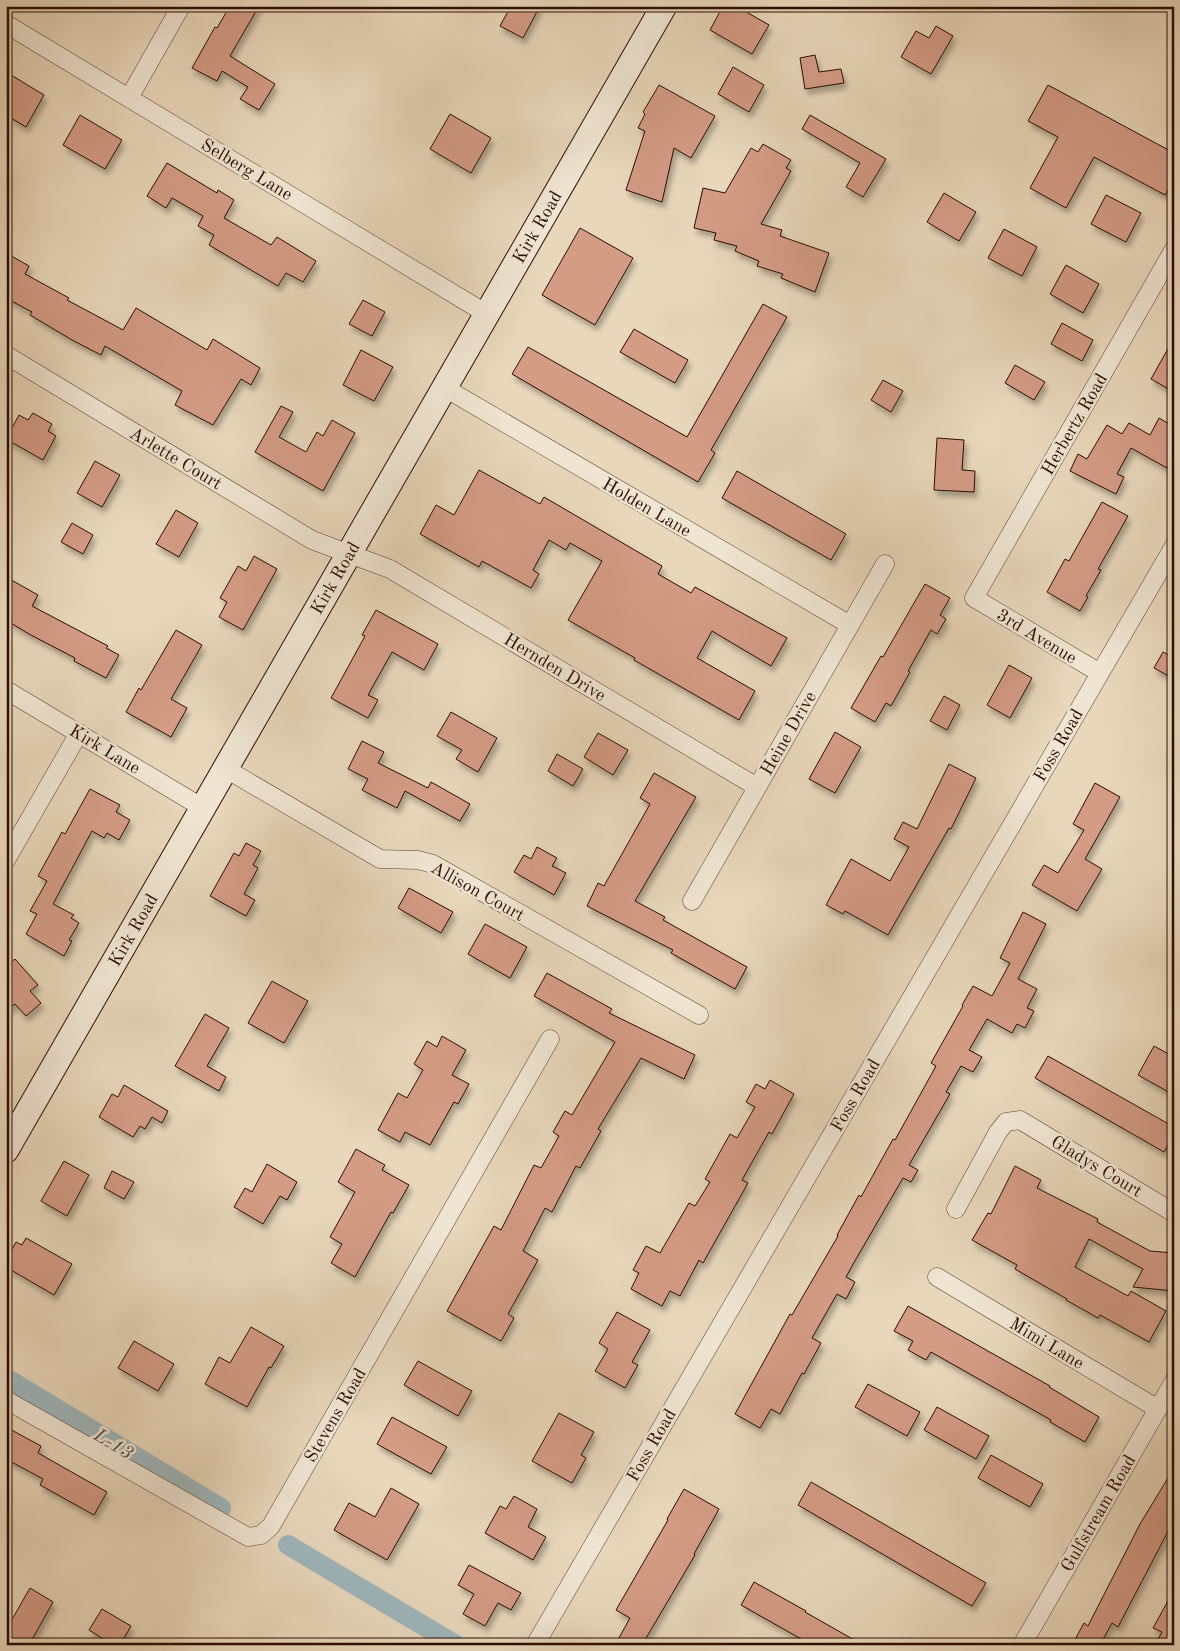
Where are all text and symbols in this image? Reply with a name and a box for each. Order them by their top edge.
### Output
street label: Selberg Lane [198,136,295,204]
street label: Kirk Road [510,188,566,267]
street label: Herbertz Road [1039,371,1111,478]
street label: Arlette Court [126,424,225,493]
street label: Holden Lane [599,475,694,541]
street label: Kirk Road [308,539,364,618]
street label: 3rd Avenue [994,606,1079,668]
street label: Hernden Drive [500,630,609,705]
street label: Heine Drive [758,688,820,779]
street label: Foss Road [1031,706,1087,785]
street label: Kirk Lane [66,722,143,778]
street label: Allison Court [428,859,527,925]
street label: Kirk Road [106,891,162,970]
street label: Foss Road [828,1056,884,1135]
street label: Gladys Court [1048,1133,1145,1201]
street label: Mimi Lane [1006,1315,1087,1373]
street label: Stevens Road [302,1365,370,1466]
street label: Foss Road [624,1406,680,1485]
water label: L-13 [89,1426,136,1464]
street label: Gulfstream Road [1058,1452,1140,1575]

